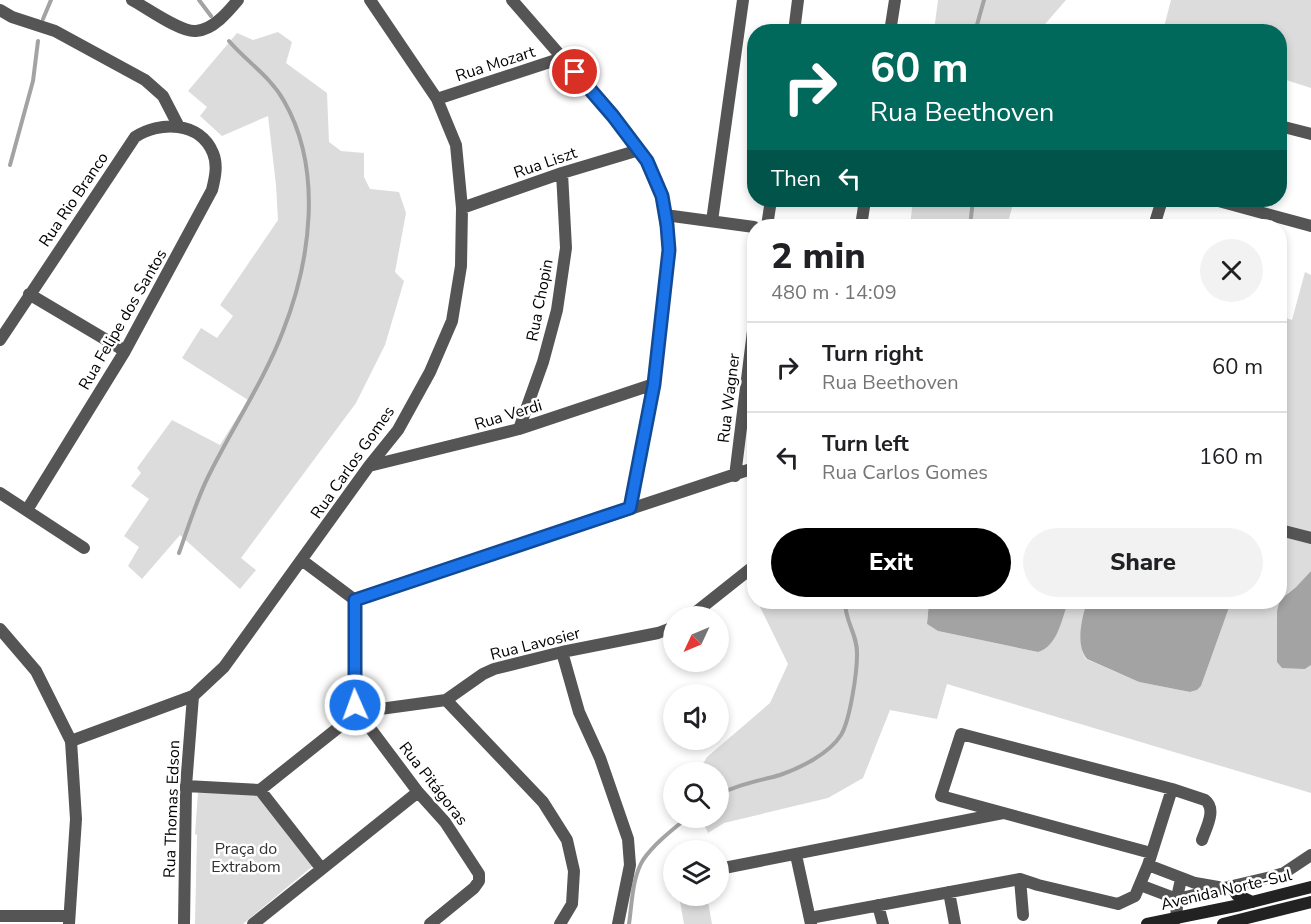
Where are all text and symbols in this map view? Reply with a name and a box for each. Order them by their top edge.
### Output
text: 60 m [870,40,969,97]
street label: Rua Mozart [453,41,538,87]
pin [549,46,600,97]
icon: right [771,48,849,126]
icon: arrive [558,55,591,88]
text: Rua Beethoven [870,94,1054,131]
street label: Rua Liszt [511,142,580,184]
street label: Rua Rio Branco [34,148,114,251]
icon: left [833,162,866,195]
text: Then [771,164,821,194]
text: 2 min [771,232,866,281]
button: close [1200,239,1263,302]
street label: Rua Felipe dos Santos [74,245,172,394]
street label: Rua Chopin [521,257,559,343]
text: 480 m · 14:09 [771,279,897,306]
text: Turn right [822,339,923,369]
icon: right [771,351,804,384]
street label: Rua Wagner [713,352,745,444]
text: 60 m [1212,352,1263,382]
text: Rua Beethoven [822,369,959,396]
street label: Rua Verdi [472,394,545,436]
street label: Rua Carlos Gomes [306,402,400,523]
text: Turn left [822,429,909,459]
icon: left [771,441,804,474]
text: 160 m [1199,442,1263,472]
text: Rua Carlos Gomes [822,459,988,486]
button: Exit [771,528,1011,597]
button: Share [1023,528,1263,597]
north arrow [663,606,729,672]
map controls [663,606,729,906]
street label: Rua Lavosier [488,622,583,666]
position arrow [323,673,387,737]
button: sound [663,684,729,750]
street label: Rua Pitágoras [394,737,473,830]
street label: Rua Thomas Edson [159,740,185,878]
button: search [663,762,729,828]
park label: Praça do Extrabom [211,838,281,878]
button: layers [663,840,729,906]
street label: Avenida Norte-Sul [1159,864,1294,916]

